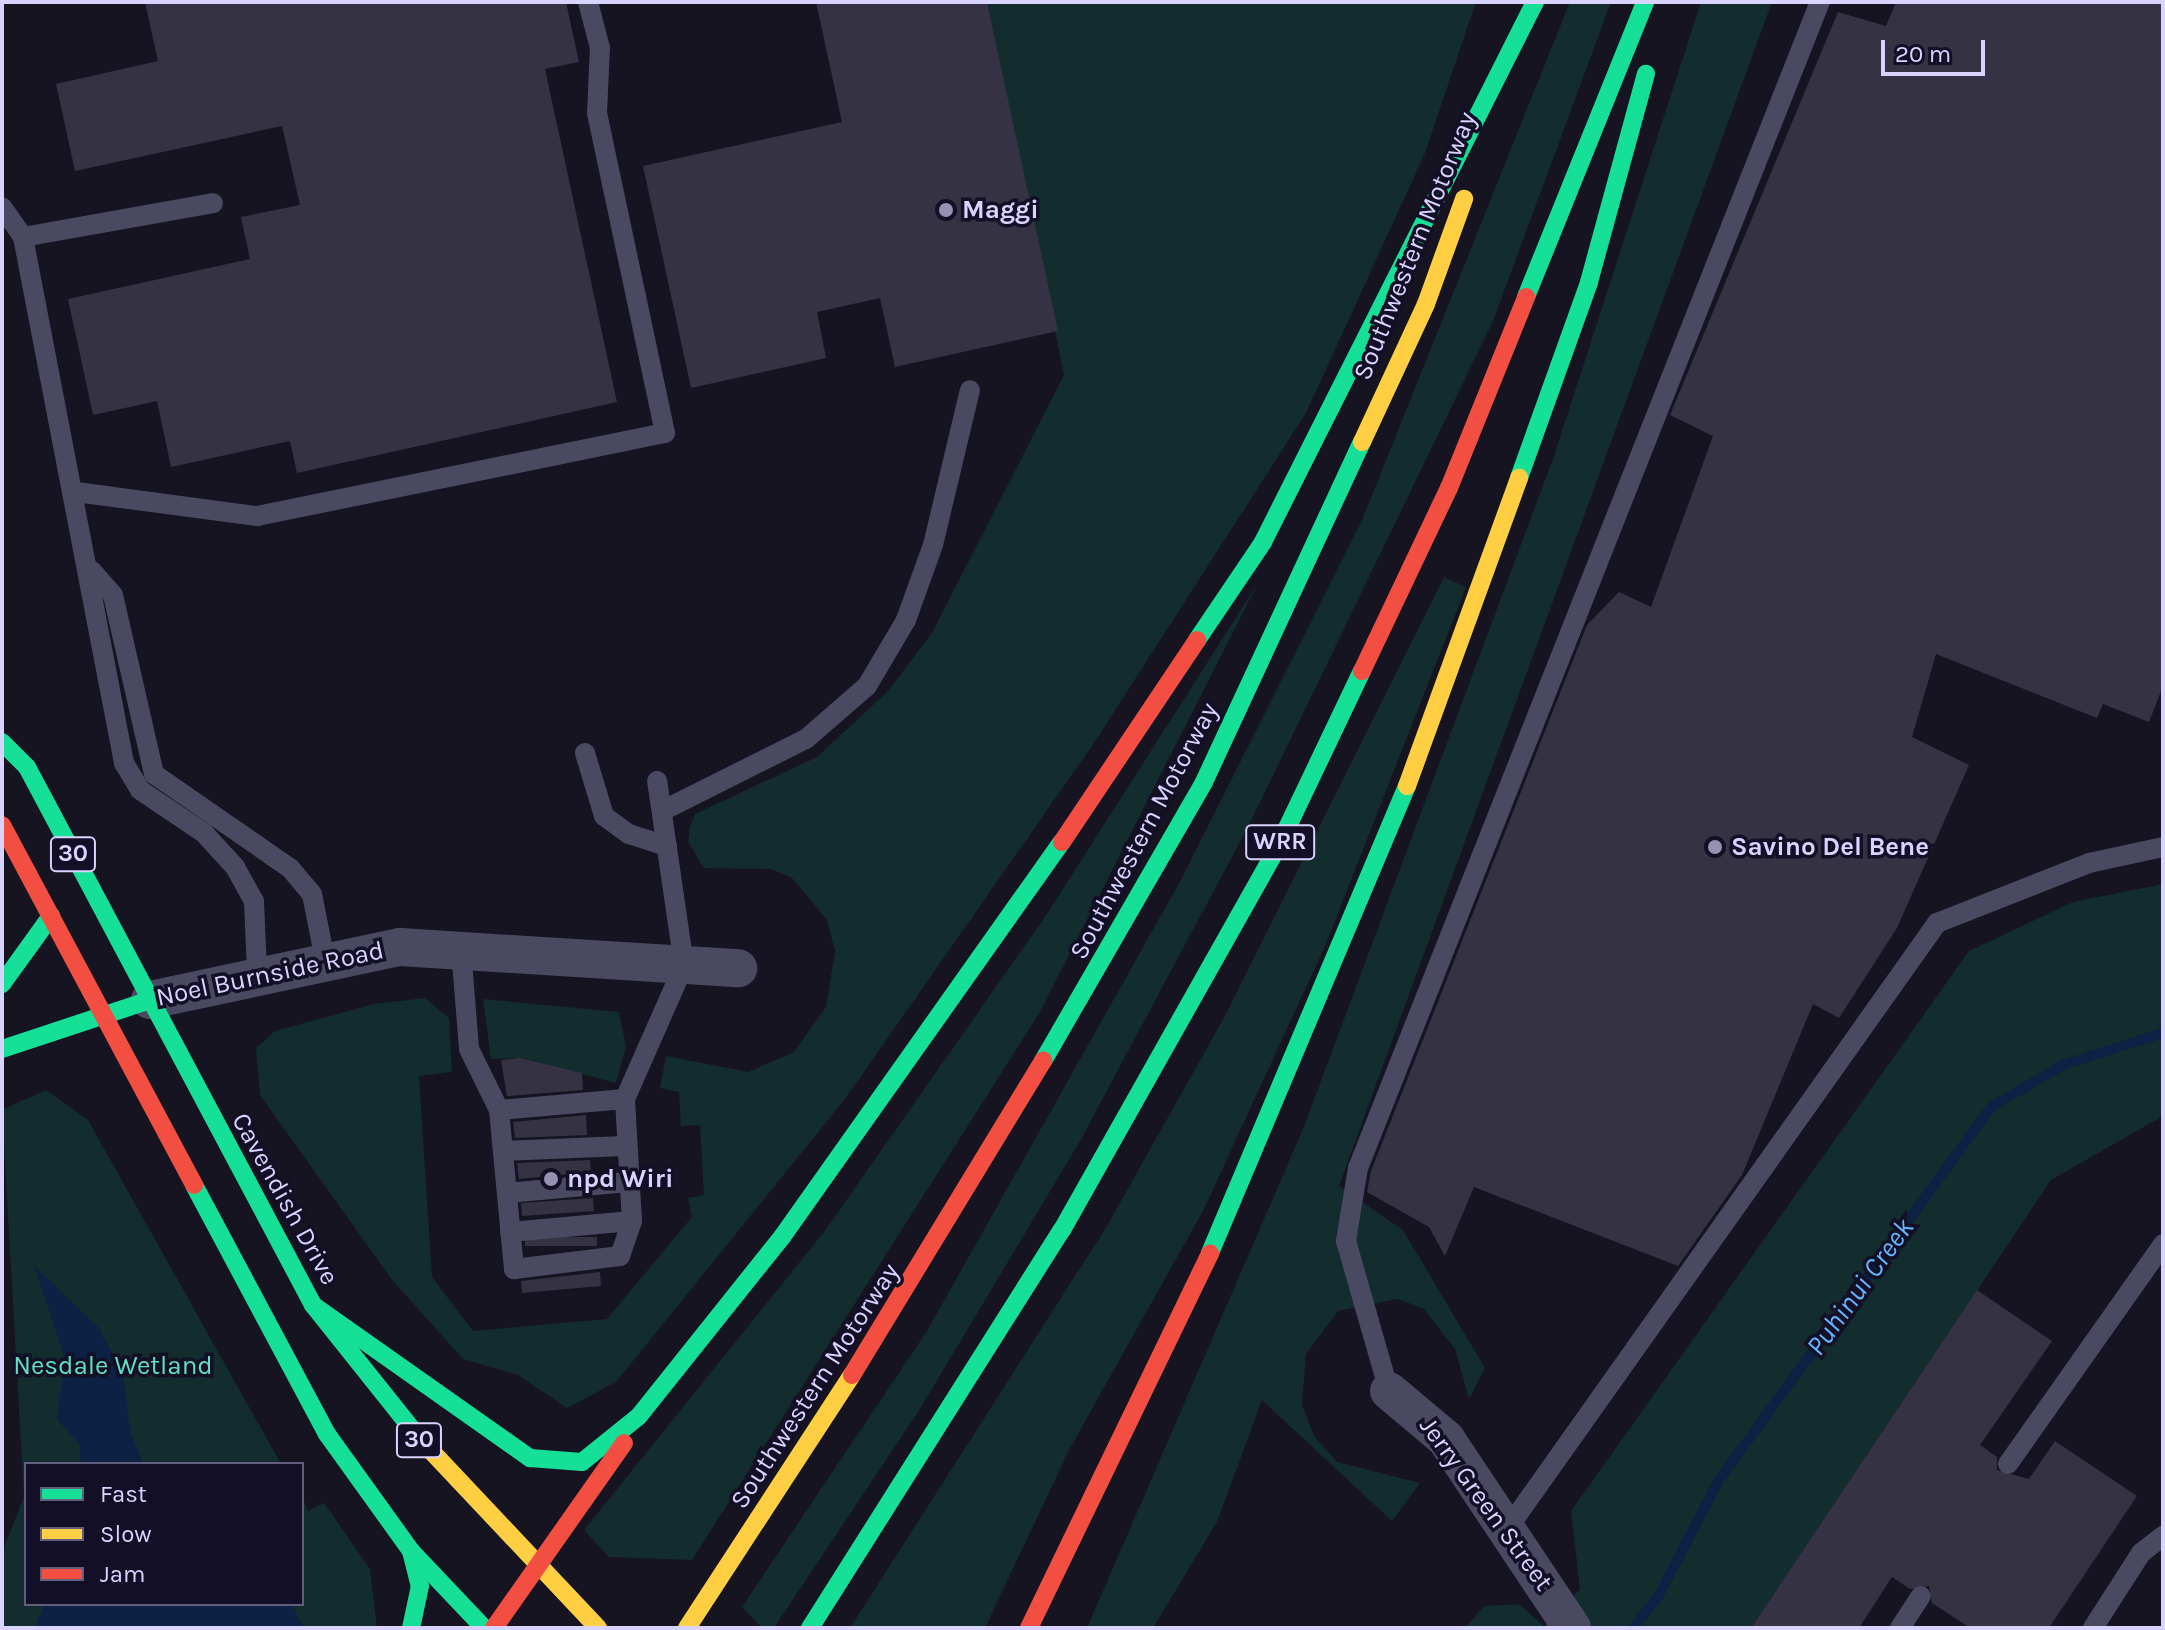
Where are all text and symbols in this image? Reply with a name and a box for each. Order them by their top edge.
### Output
scale bar [1885,24,1989,74]
text: 20 m [1895,40,1951,68]
street label: Southwestern Motorway [1347,107,1483,385]
place label: Maggi [962,194,1039,226]
marker: Maggi [937,201,955,219]
street label: Southwestern Motorway [1063,697,1225,965]
road number: WRR [1244,822,1316,862]
place label: Savino Del Bene [1731,831,1929,863]
road number: 30 [49,834,97,874]
marker: Savino Del Bene [1706,838,1724,856]
street label: Noel Burnside Road [153,935,387,1013]
street label: Cavendish Drive [225,1108,345,1290]
place label: npd Wiri [567,1163,673,1195]
marker: npd Wiri [542,1170,560,1188]
water label: Puhinui Creek [1799,1212,1921,1362]
street label: Southwestern Motorway [724,1257,906,1515]
park label: Nesdale Wetland [13,1350,213,1382]
street label: Jerry Green Street [1413,1411,1559,1597]
road number: 30 [395,1420,443,1460]
legend [24,1462,304,1606]
text: Fast [100,1480,147,1508]
text: Slow [100,1520,152,1548]
text: Jam [100,1560,145,1588]

